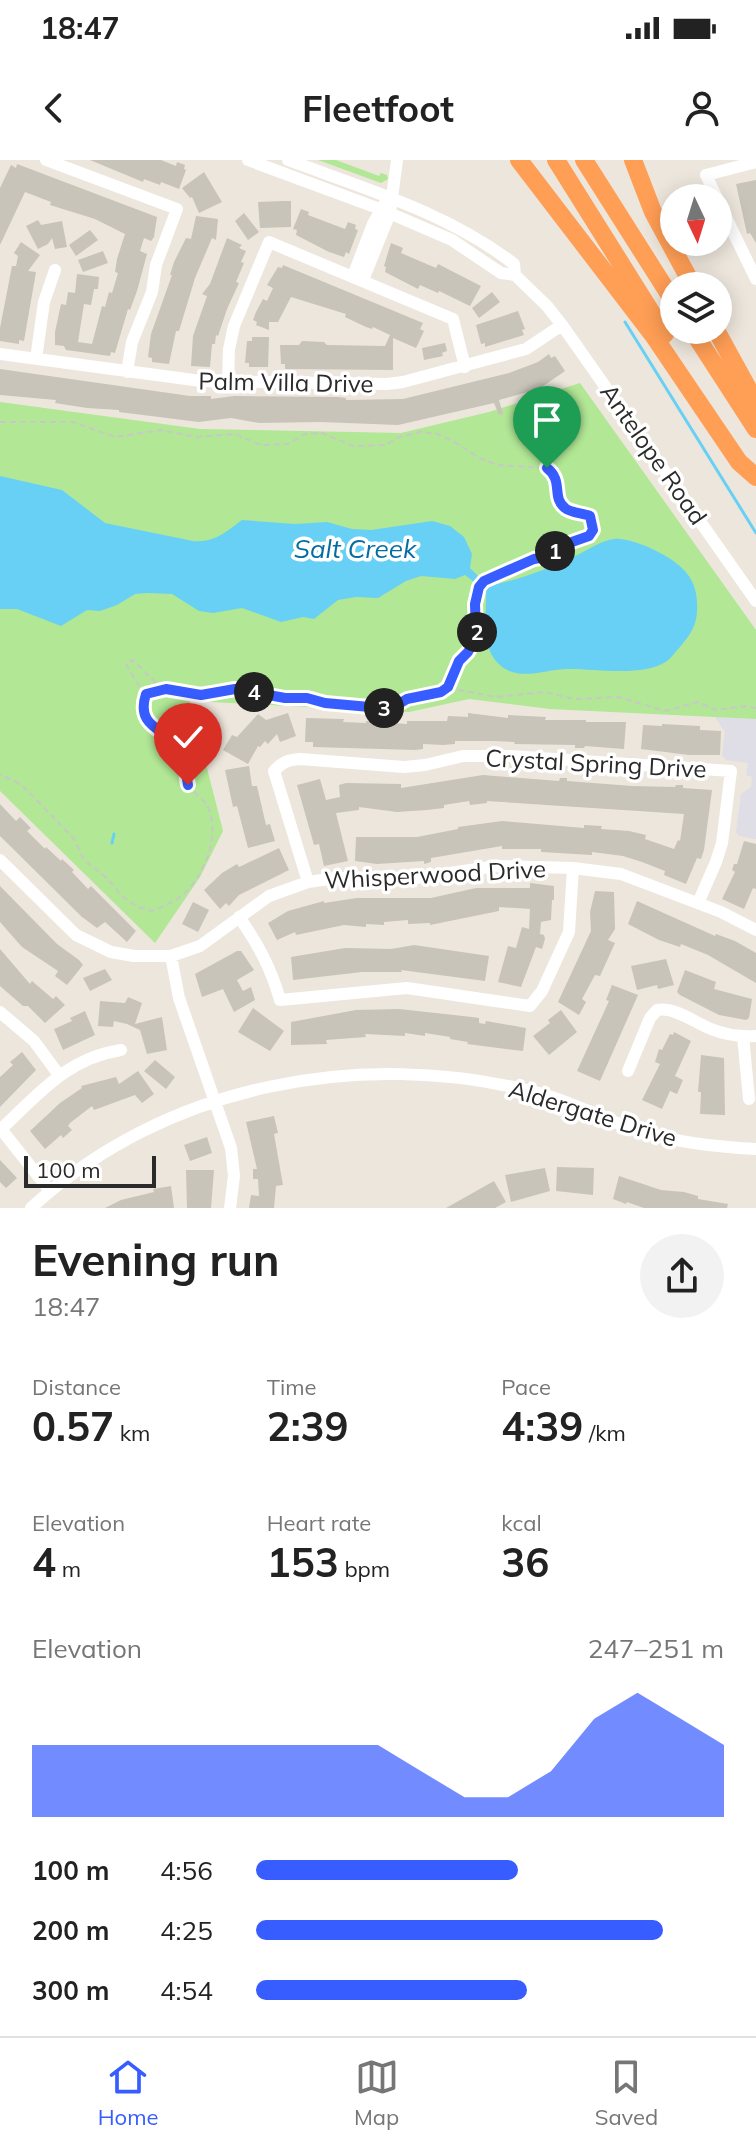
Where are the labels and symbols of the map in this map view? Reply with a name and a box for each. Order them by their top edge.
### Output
north arrow [660,184,732,256]
street label: Palm Villa Drive [198,365,374,399]
street label: Antelope Road [594,378,714,530]
pin [513,386,581,468]
pin: 1 [535,531,575,571]
water label: Salt Creek [294,532,417,565]
pin: 2 [457,612,497,652]
pin: 4 [234,672,274,712]
pin: 3 [364,688,404,728]
pin [154,703,222,785]
street label: Crystal Spring Drive [485,742,707,784]
street label: Whisperwood Drive [323,853,547,895]
street label: Aldergate Drive [505,1073,681,1153]
scale bar [24,1152,156,1188]

